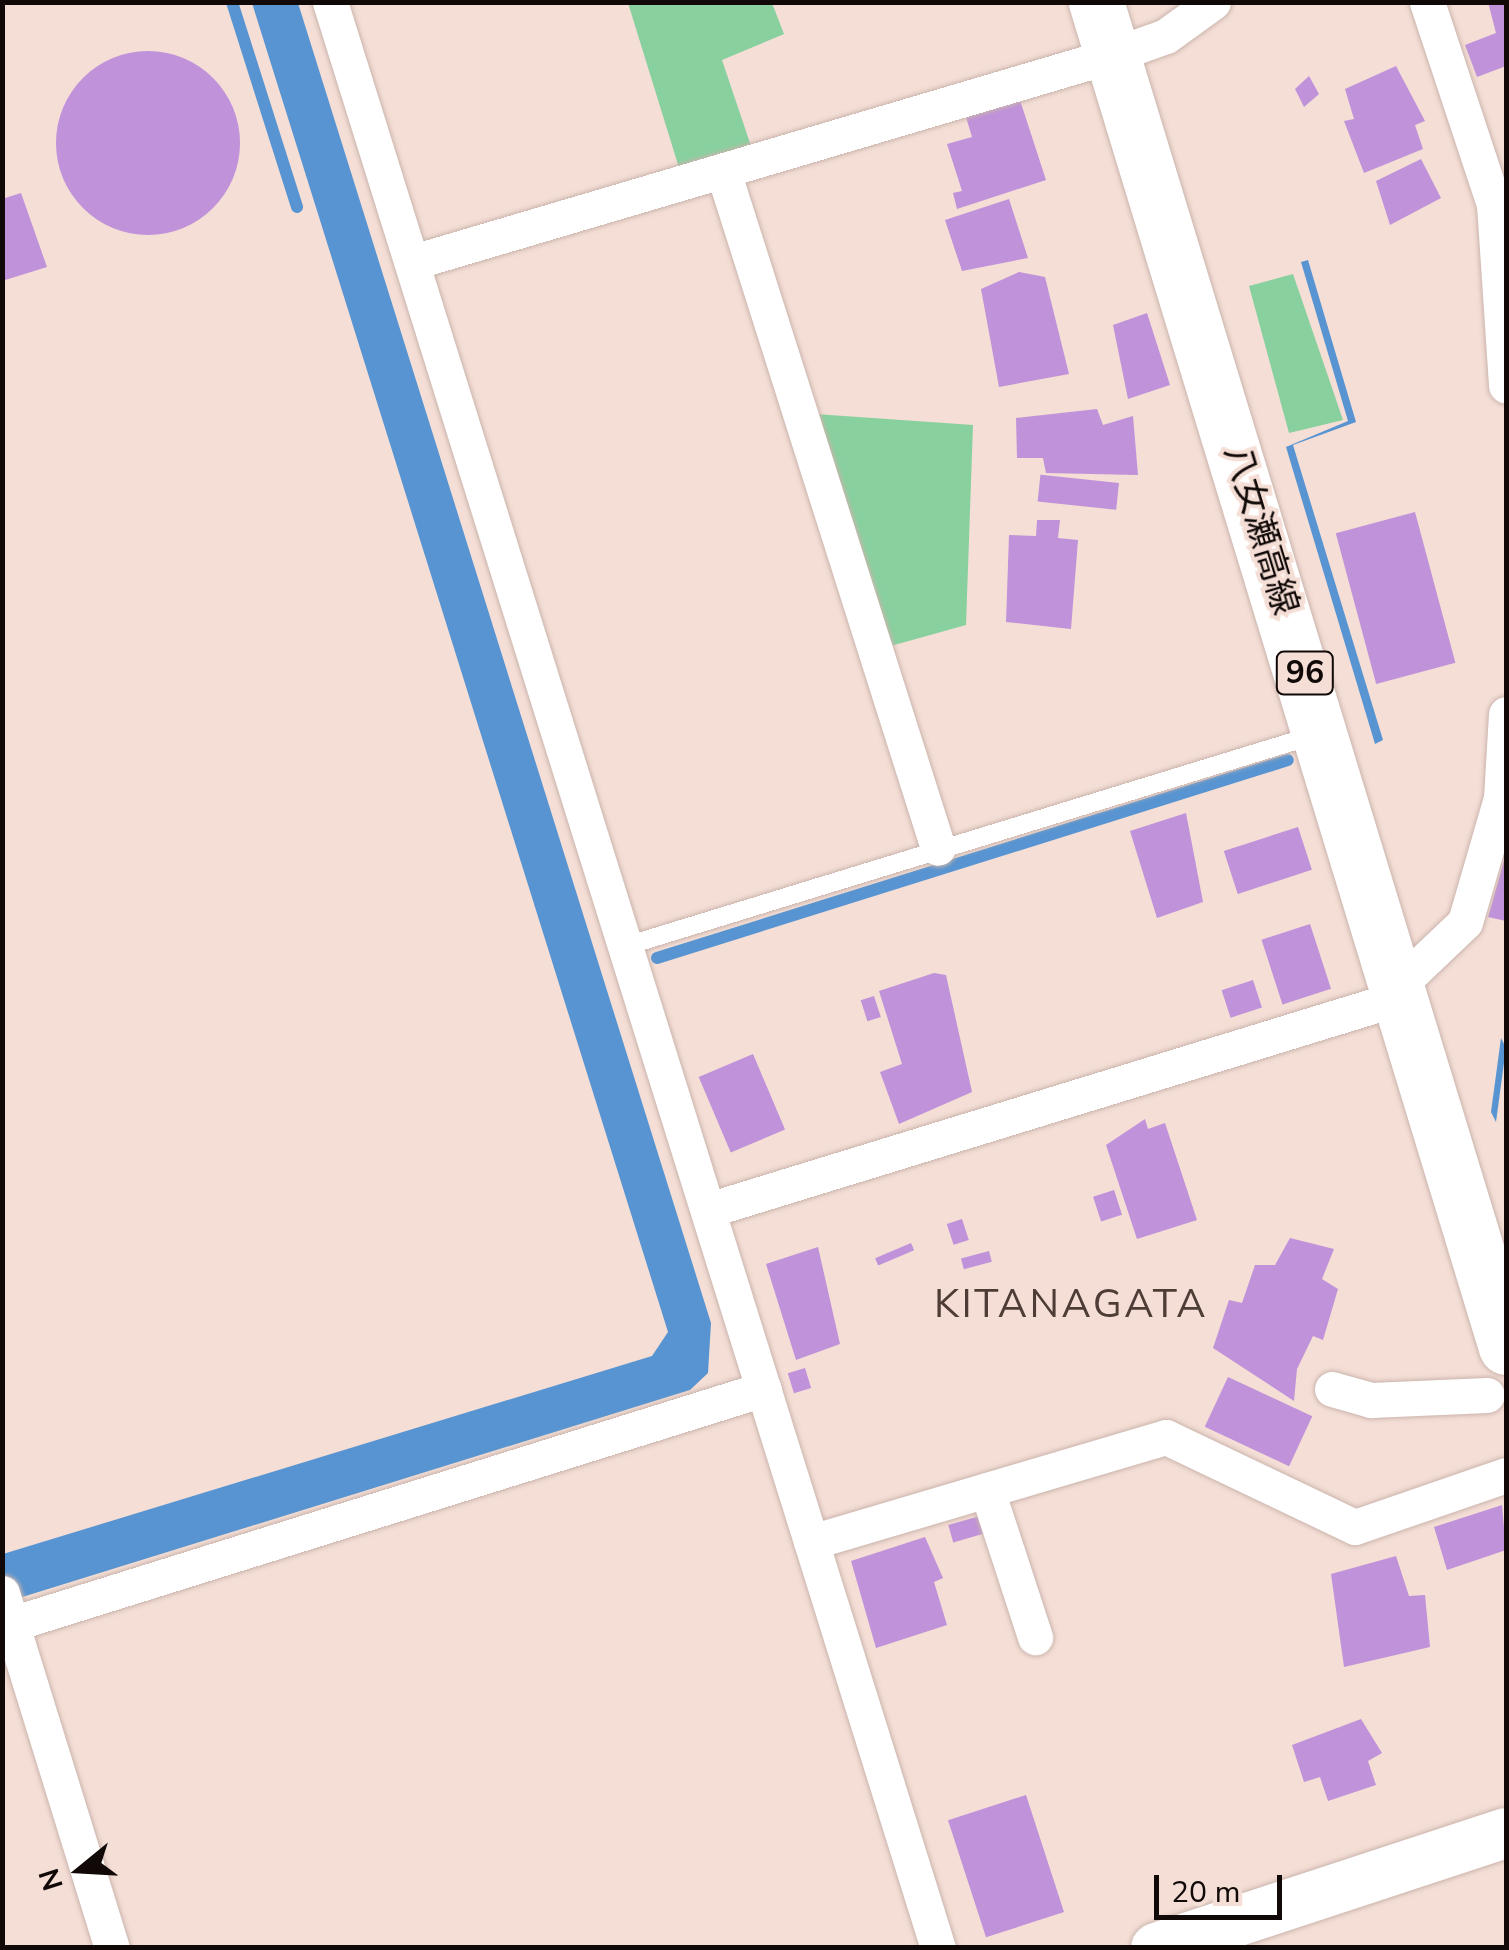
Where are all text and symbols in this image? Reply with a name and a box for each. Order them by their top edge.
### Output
street label: 八女瀬高線 [1215,440,1307,620]
road number: 96 [1275,646,1335,700]
district label: KITANAGATA [934,1280,1208,1328]
north arrow [30,1820,130,1920]
scale bar [1159,1855,1286,1917]
text: N [30,1863,73,1895]
text: 20 m [1171,1872,1240,1913]

